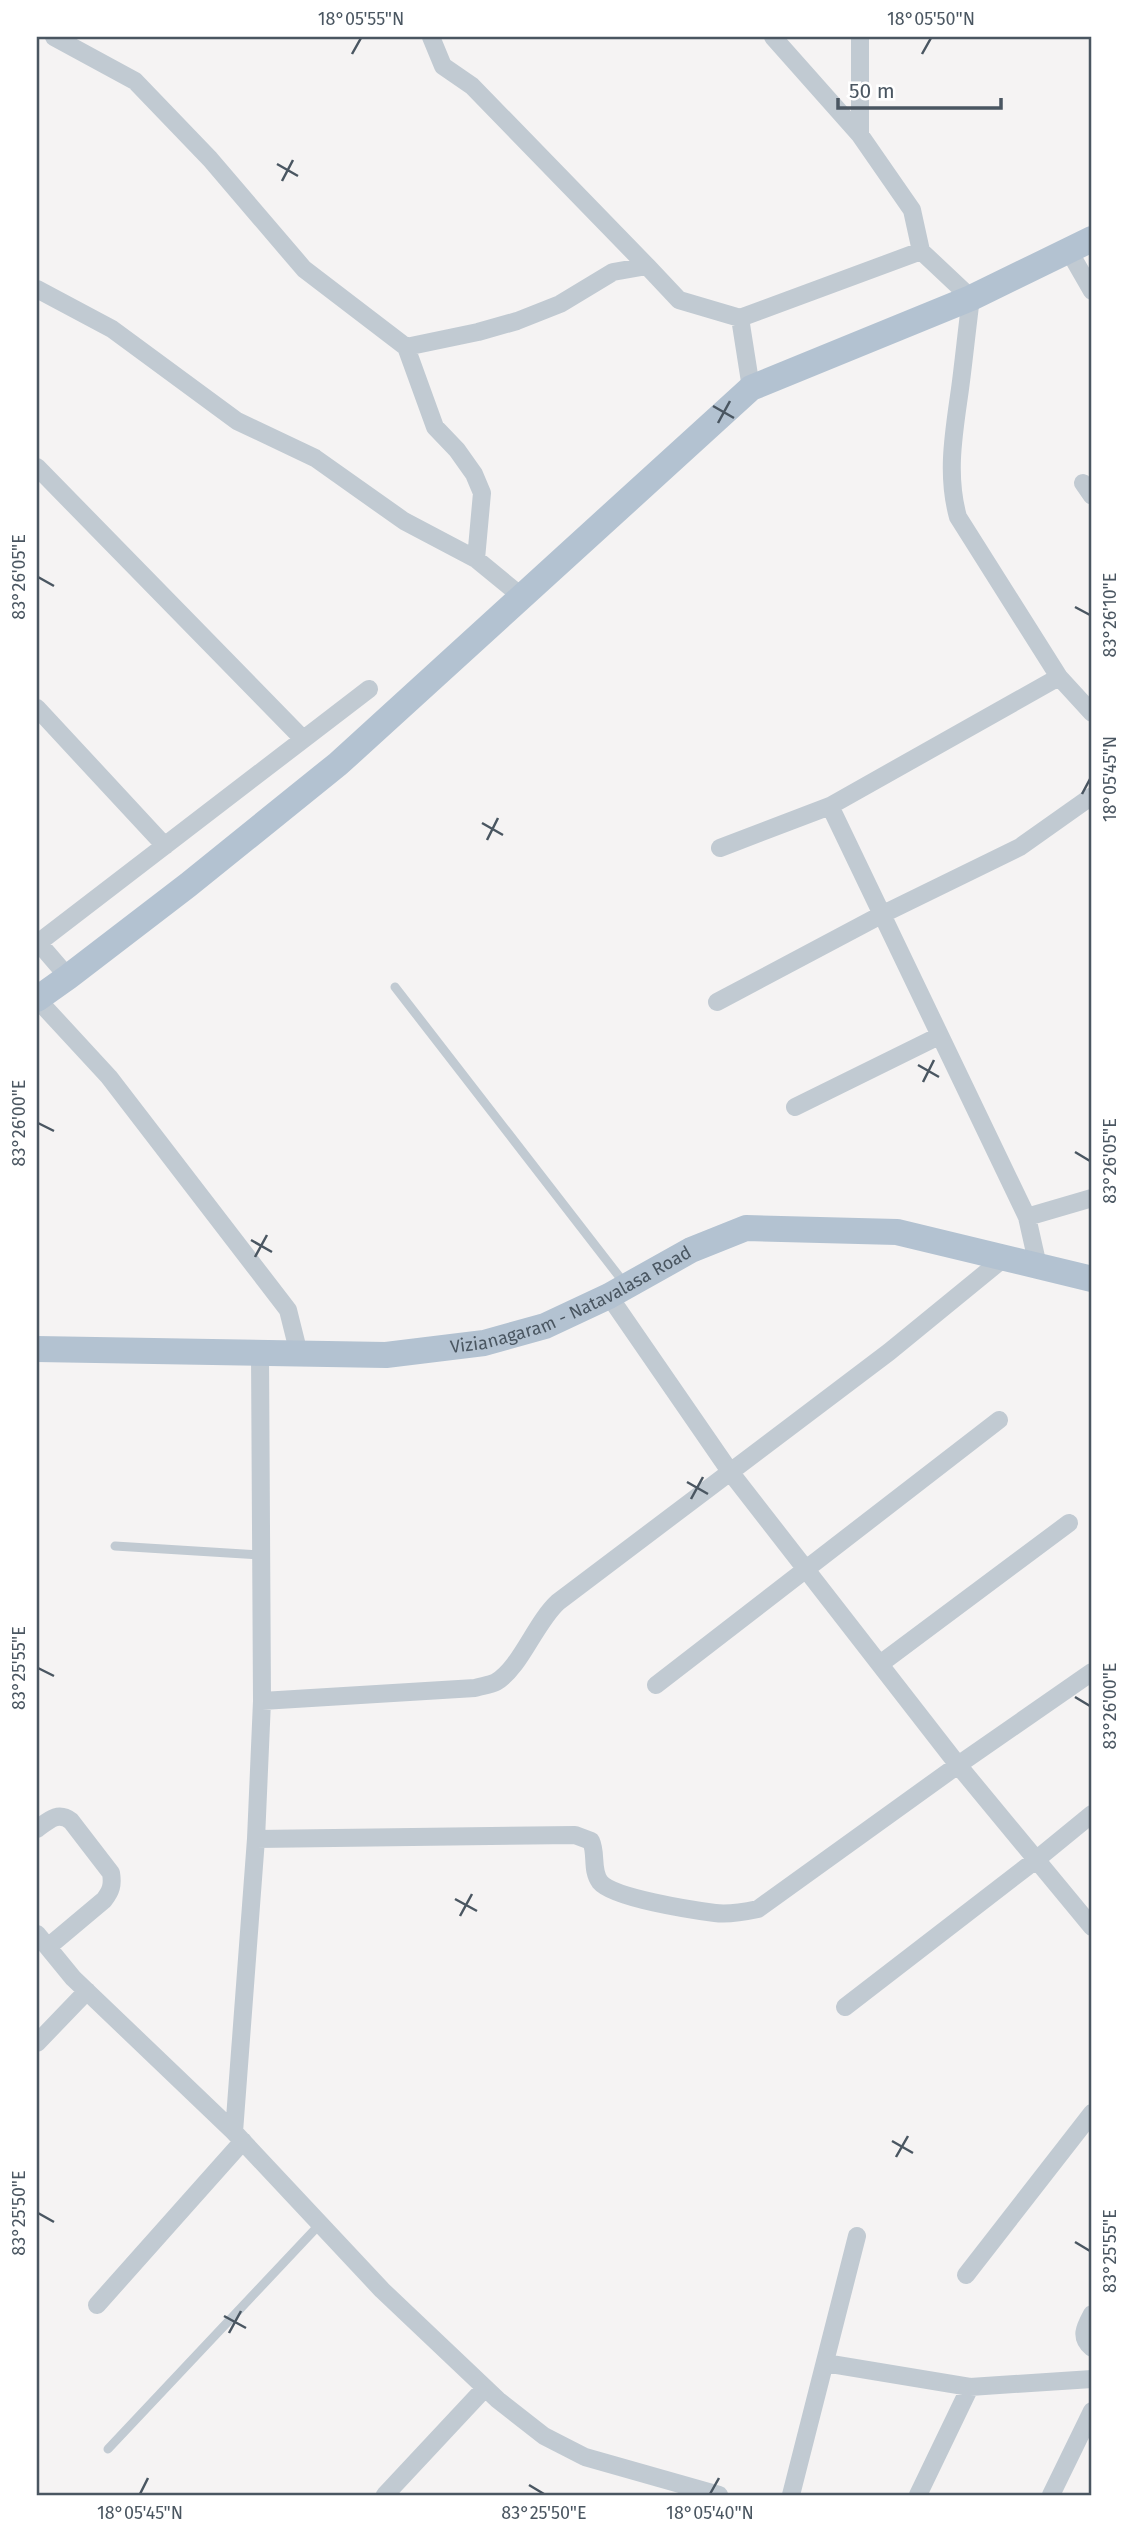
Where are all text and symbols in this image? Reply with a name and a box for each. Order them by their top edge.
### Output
text: 18°05'55"N [318,8,404,30]
text: 18°05'50"N [887,8,975,30]
scale bar [838,66,1001,110]
text: 50 m [849,78,895,104]
text: 83°26'05"E [8,534,30,620]
text: 83°26'10"E [1099,573,1121,657]
text: 18°05'45"N [1099,736,1121,822]
text: 83°26'00"E [8,1080,30,1166]
text: 83°26'05"E [1099,1118,1121,1204]
street label: Vizianagaram - Natavalasa Road [449,1241,695,1358]
text: 83°25'55"E [8,1626,30,1710]
text: 83°26'00"E [1099,1663,1121,1749]
text: 83°25'50"E [8,2170,30,2256]
text: 83°25'55"E [1099,2209,1121,2293]
text: 18°05'45"N [97,2502,183,2524]
text: 83°25'50"E [501,2502,587,2524]
text: 18°05'40"N [666,2502,754,2524]

